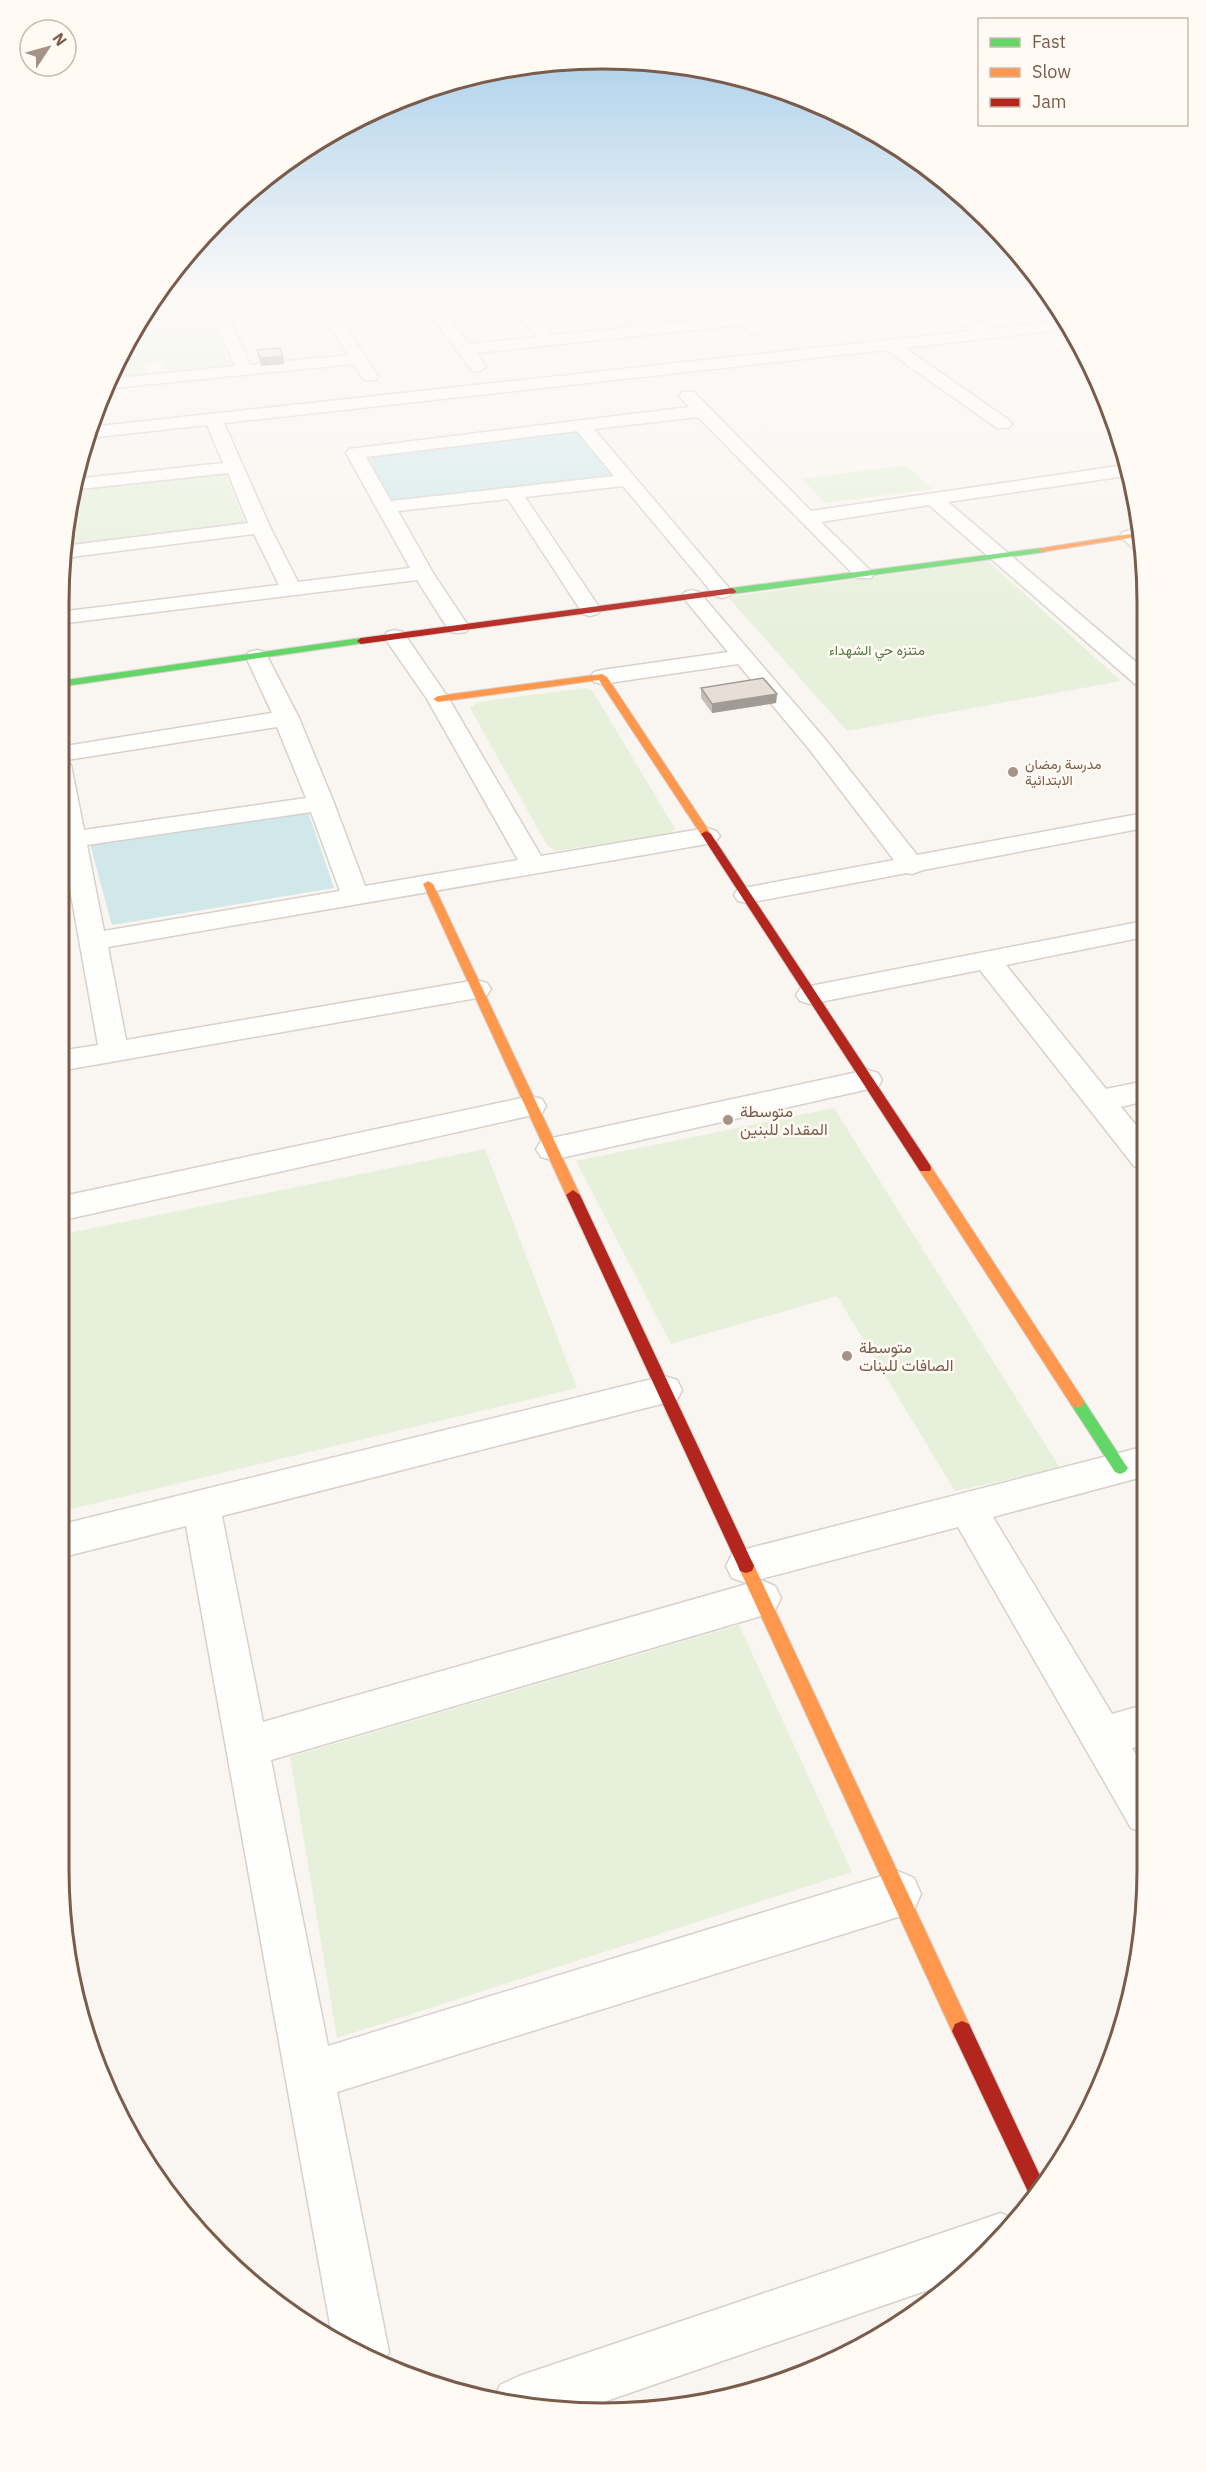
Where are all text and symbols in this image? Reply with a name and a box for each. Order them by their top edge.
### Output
north arrow [18,18,78,78]
legend [978,18,1188,126]
text: N [49,29,72,50]
text: Fast [1032,30,1066,53]
text: Slow [1032,60,1071,83]
text: Jam [1032,90,1067,113]
park label: متنزه حي الشهداء [829,641,925,662]
place label: مدرسة رمضان الابتدائية [1025,755,1102,789]
marker: مدرسة رمضان الابتدائية [1006,765,1020,779]
place label: متوسطة المقداد للبنين [740,1101,828,1140]
marker: متوسطة المقداد للبنين [721,1113,735,1127]
place label: متوسطة الصافات للبنات [859,1337,953,1375]
marker: متوسطة الصافات للبنات [840,1349,854,1363]

